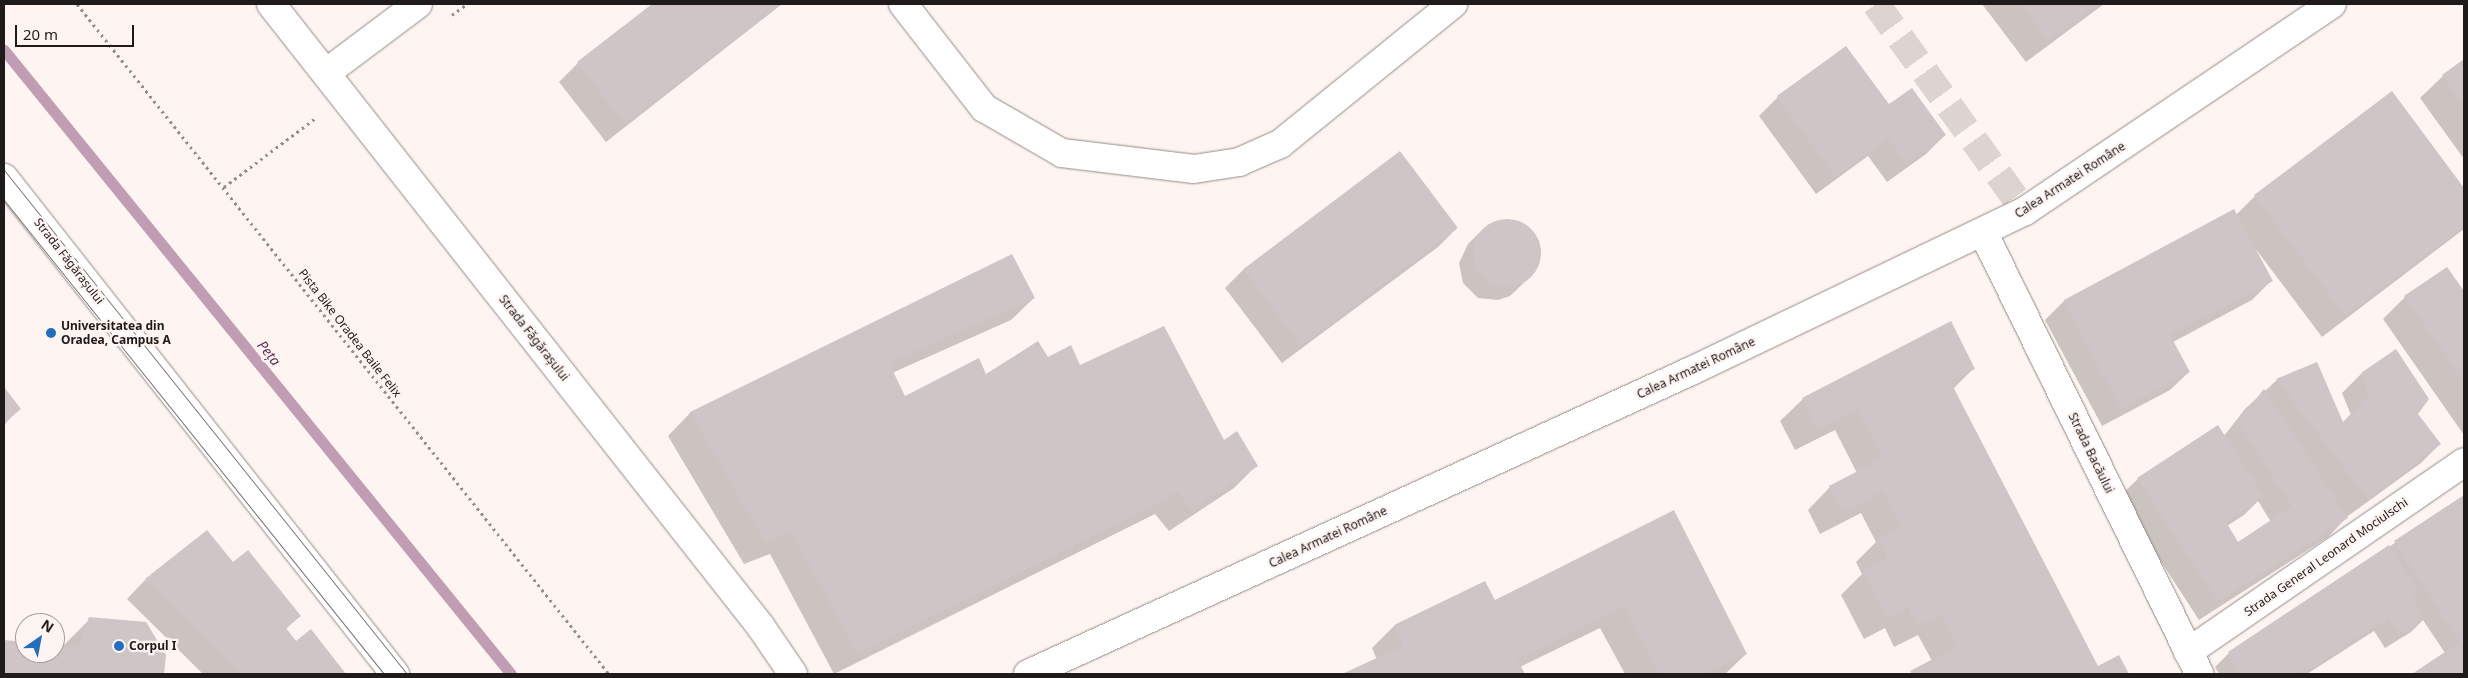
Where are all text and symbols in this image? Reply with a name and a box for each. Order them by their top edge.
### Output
scale bar [18,15,136,47]
text: 20 m [23,24,58,44]
street label: Calea Armatei Române [2012,139,2128,221]
street label: Strada Făgărașului [31,215,107,307]
street label: Pista Bike Oradea Baile Felix [296,266,404,400]
street label: Strada Făgărașului [496,292,572,384]
place label: Universitatea din Oradea, Campus A [61,319,171,347]
marker: Universitatea din Oradea, Campus A [45,327,57,339]
street label: Calea Armatei Române [1635,334,1757,402]
water label: Peța [254,337,284,369]
street label: Strada Bacăului [2065,410,2117,496]
street label: Strada General Leonard Mociulschi [2242,495,2410,619]
street label: Calea Armatei Române [1267,503,1389,571]
north arrow [15,613,65,663]
text: N [38,615,58,637]
place label: Corpul I [129,639,176,653]
marker: Corpul I [113,640,125,652]

